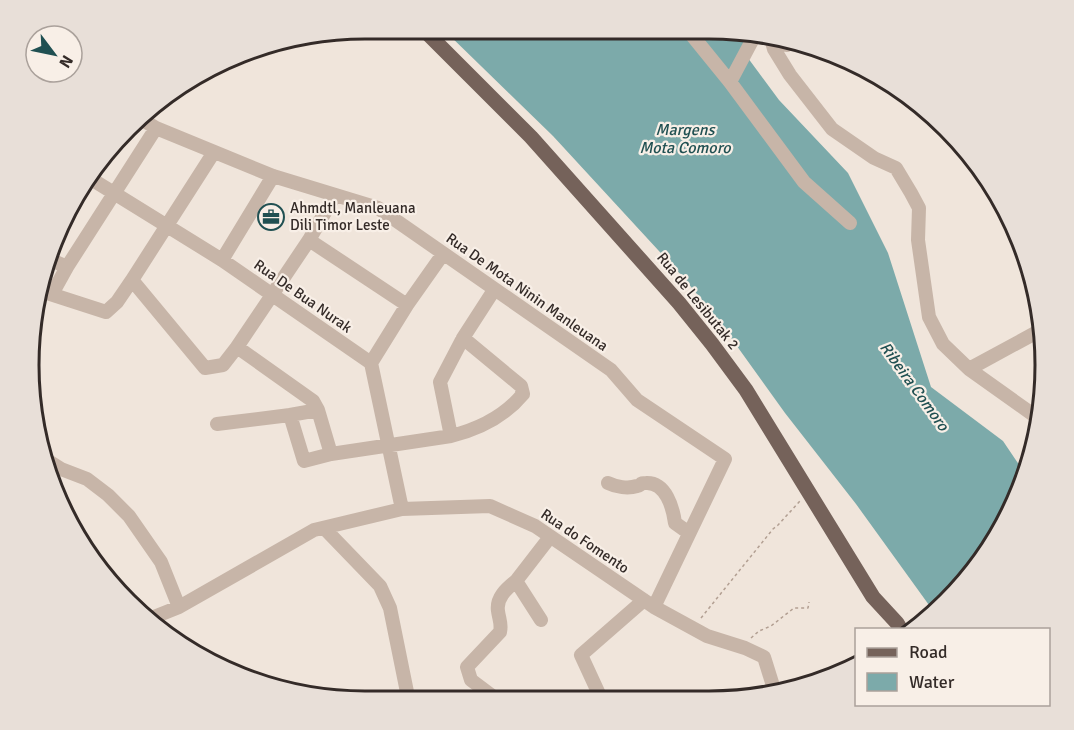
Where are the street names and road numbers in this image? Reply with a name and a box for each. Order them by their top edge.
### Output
street label: Rua De Mota Ninin Manleuana [443,229,611,355]
street label: Rua de Lesibutak 2 [653,249,743,353]
street label: Rua De Bua Nurak [251,256,356,337]
street label: Rua do Fomento [537,505,633,577]

